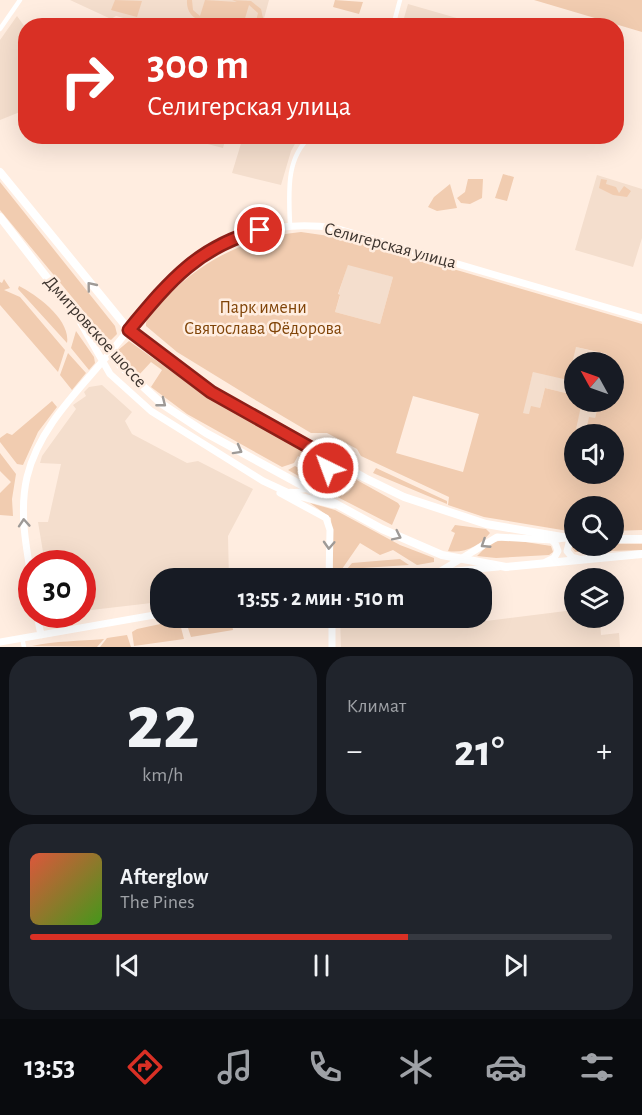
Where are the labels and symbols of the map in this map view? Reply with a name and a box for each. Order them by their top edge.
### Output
pin [234,204,285,255]
street label: Селигерская улица [322,220,458,272]
street label: Дмитровское шоссе [40,273,150,391]
one-way arrow [87,281,98,292]
park label: Парк имени Святослава Фёдорова [184,299,342,338]
north arrow [564,352,624,412]
one-way arrow [155,395,166,406]
position arrow [296,436,360,500]
one-way arrow [232,443,242,454]
one-way arrow [18,518,31,527]
one-way arrow [390,529,401,541]
one-way arrow [480,537,491,548]
one-way arrow [323,541,336,550]
speed limit sign: 30 [18,550,96,628]

